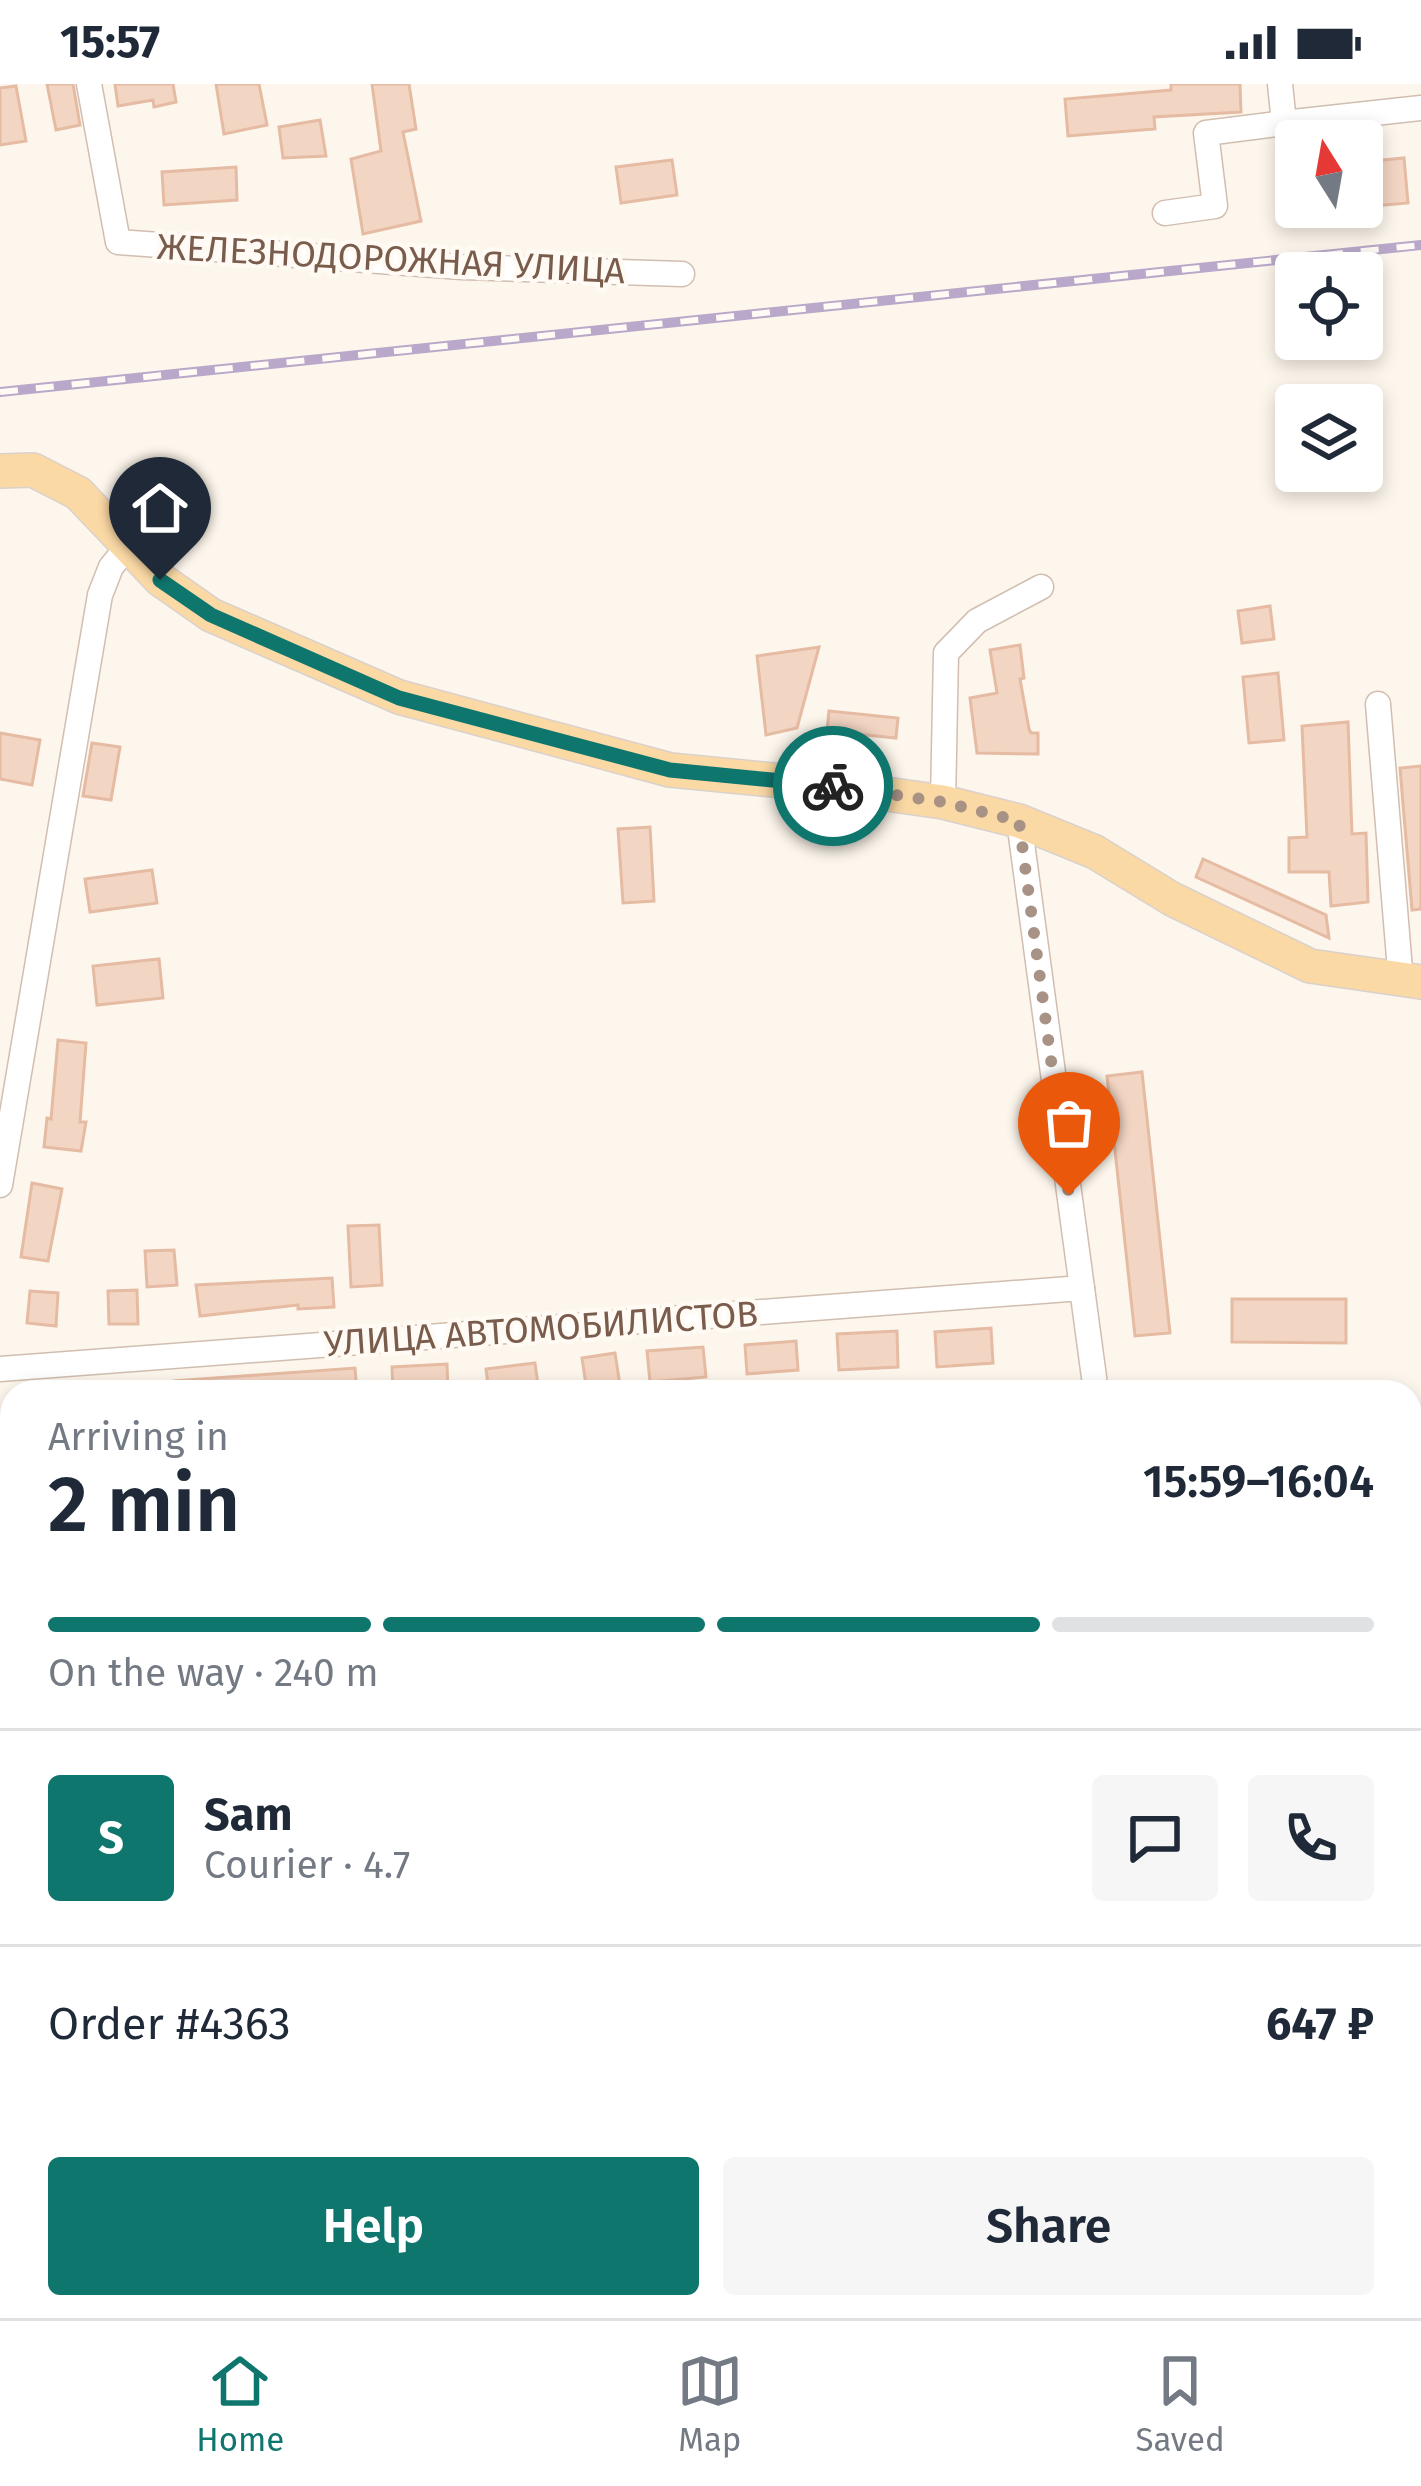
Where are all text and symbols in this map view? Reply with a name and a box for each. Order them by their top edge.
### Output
text: 15:57 [60,15,160,69]
north arrow [1275,120,1383,228]
map controls [1275,120,1383,492]
street label: ЖЕЛЕЗНОДОРОЖНАЯ УЛИЦА [156,225,627,293]
button: locate [1275,252,1383,360]
button: layers [1275,384,1383,492]
pin [109,457,211,580]
icon: home [127,475,193,541]
courier [773,726,893,846]
icon: bike [800,753,866,819]
pin [1018,1072,1120,1195]
icon: bag [1036,1090,1102,1156]
street label: УЛИЦА АВТОМОБИЛИСТОВ [323,1292,760,1366]
text: Arriving in [48,1414,229,1460]
text: 15:59–16:04 [1143,1455,1374,1509]
text: 2 min [48,1458,240,1552]
text: On the way · 240 m [48,1650,379,1696]
button: chat [1092,1775,1218,1901]
button: phone [1248,1775,1374,1901]
text: Sam [204,1788,292,1842]
text: S [98,1811,124,1865]
text: Courier · 4.7 [204,1842,410,1888]
text: Order #4363 [48,1997,291,2051]
text: 647 ₽ [1266,1997,1374,2051]
button: Help [48,2157,699,2295]
button: Share [723,2157,1374,2295]
tab: Home [196,2348,284,2460]
tab: Map [677,2348,743,2460]
tab: Saved [1135,2348,1225,2460]

